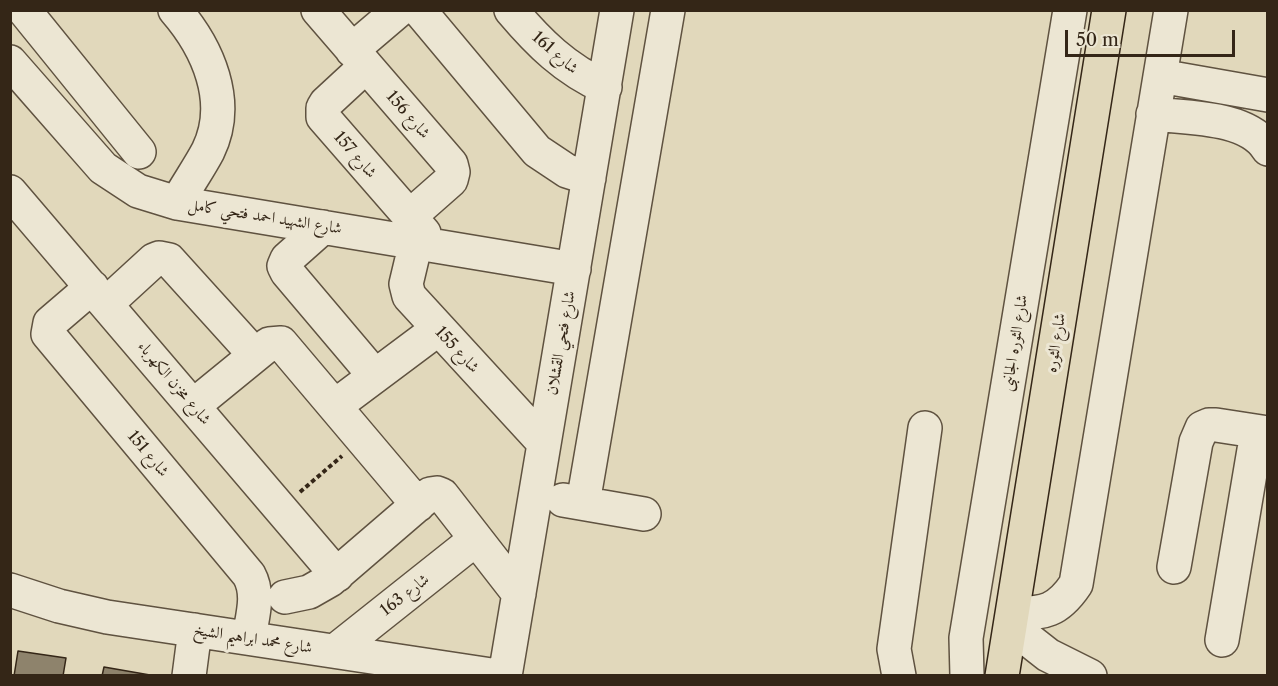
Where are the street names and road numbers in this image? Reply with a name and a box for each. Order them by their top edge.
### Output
street label: شارع 161 [528,28,582,78]
street label: شارع 156 [382,87,434,143]
street label: شارع 157 [330,128,380,182]
street label: شارع الشهيد احمد فتحي كامل [187,195,343,239]
street label: شارع فتحي القشلان [542,289,580,397]
street label: شارع الثوره الجانبى [998,293,1032,393]
street label: شارع الثوره [1042,312,1070,374]
street label: شارع 155 [431,323,483,377]
street label: شارع مخزن الكهرباء [133,337,215,429]
street label: شارع 151 [123,427,173,481]
street label: شارع 163 [377,570,433,620]
street label: شارع محمد ابراهيم الشيخ [192,620,314,658]

